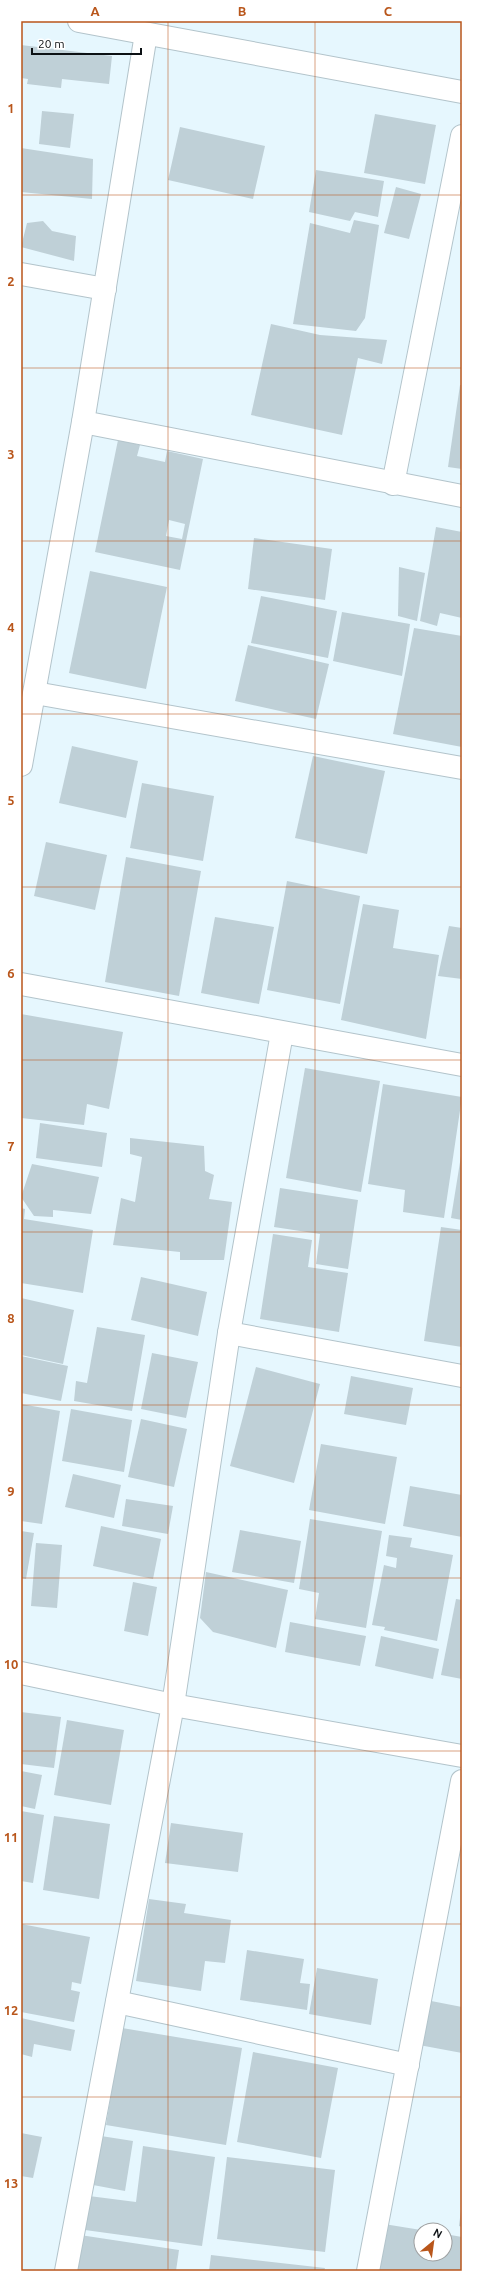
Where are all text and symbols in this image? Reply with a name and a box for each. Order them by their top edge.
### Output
text: A [90,4,100,18]
text: B [238,4,247,18]
text: C [384,4,393,18]
scale bar [32,30,141,56]
text: 20 m [38,37,65,50]
text: 1 [7,101,15,115]
text: 2 [7,274,15,288]
text: 3 [7,447,15,461]
text: 4 [7,620,15,634]
text: 5 [7,793,15,807]
text: 6 [7,966,15,980]
text: 7 [7,1139,15,1153]
text: 8 [7,1311,15,1325]
text: 9 [7,1484,15,1498]
text: 10 [4,1657,18,1671]
text: 11 [4,1830,18,1844]
text: 12 [4,2003,18,2017]
text: 13 [4,2176,18,2190]
north arrow [413,2222,453,2262]
text: N [431,2226,444,2240]

